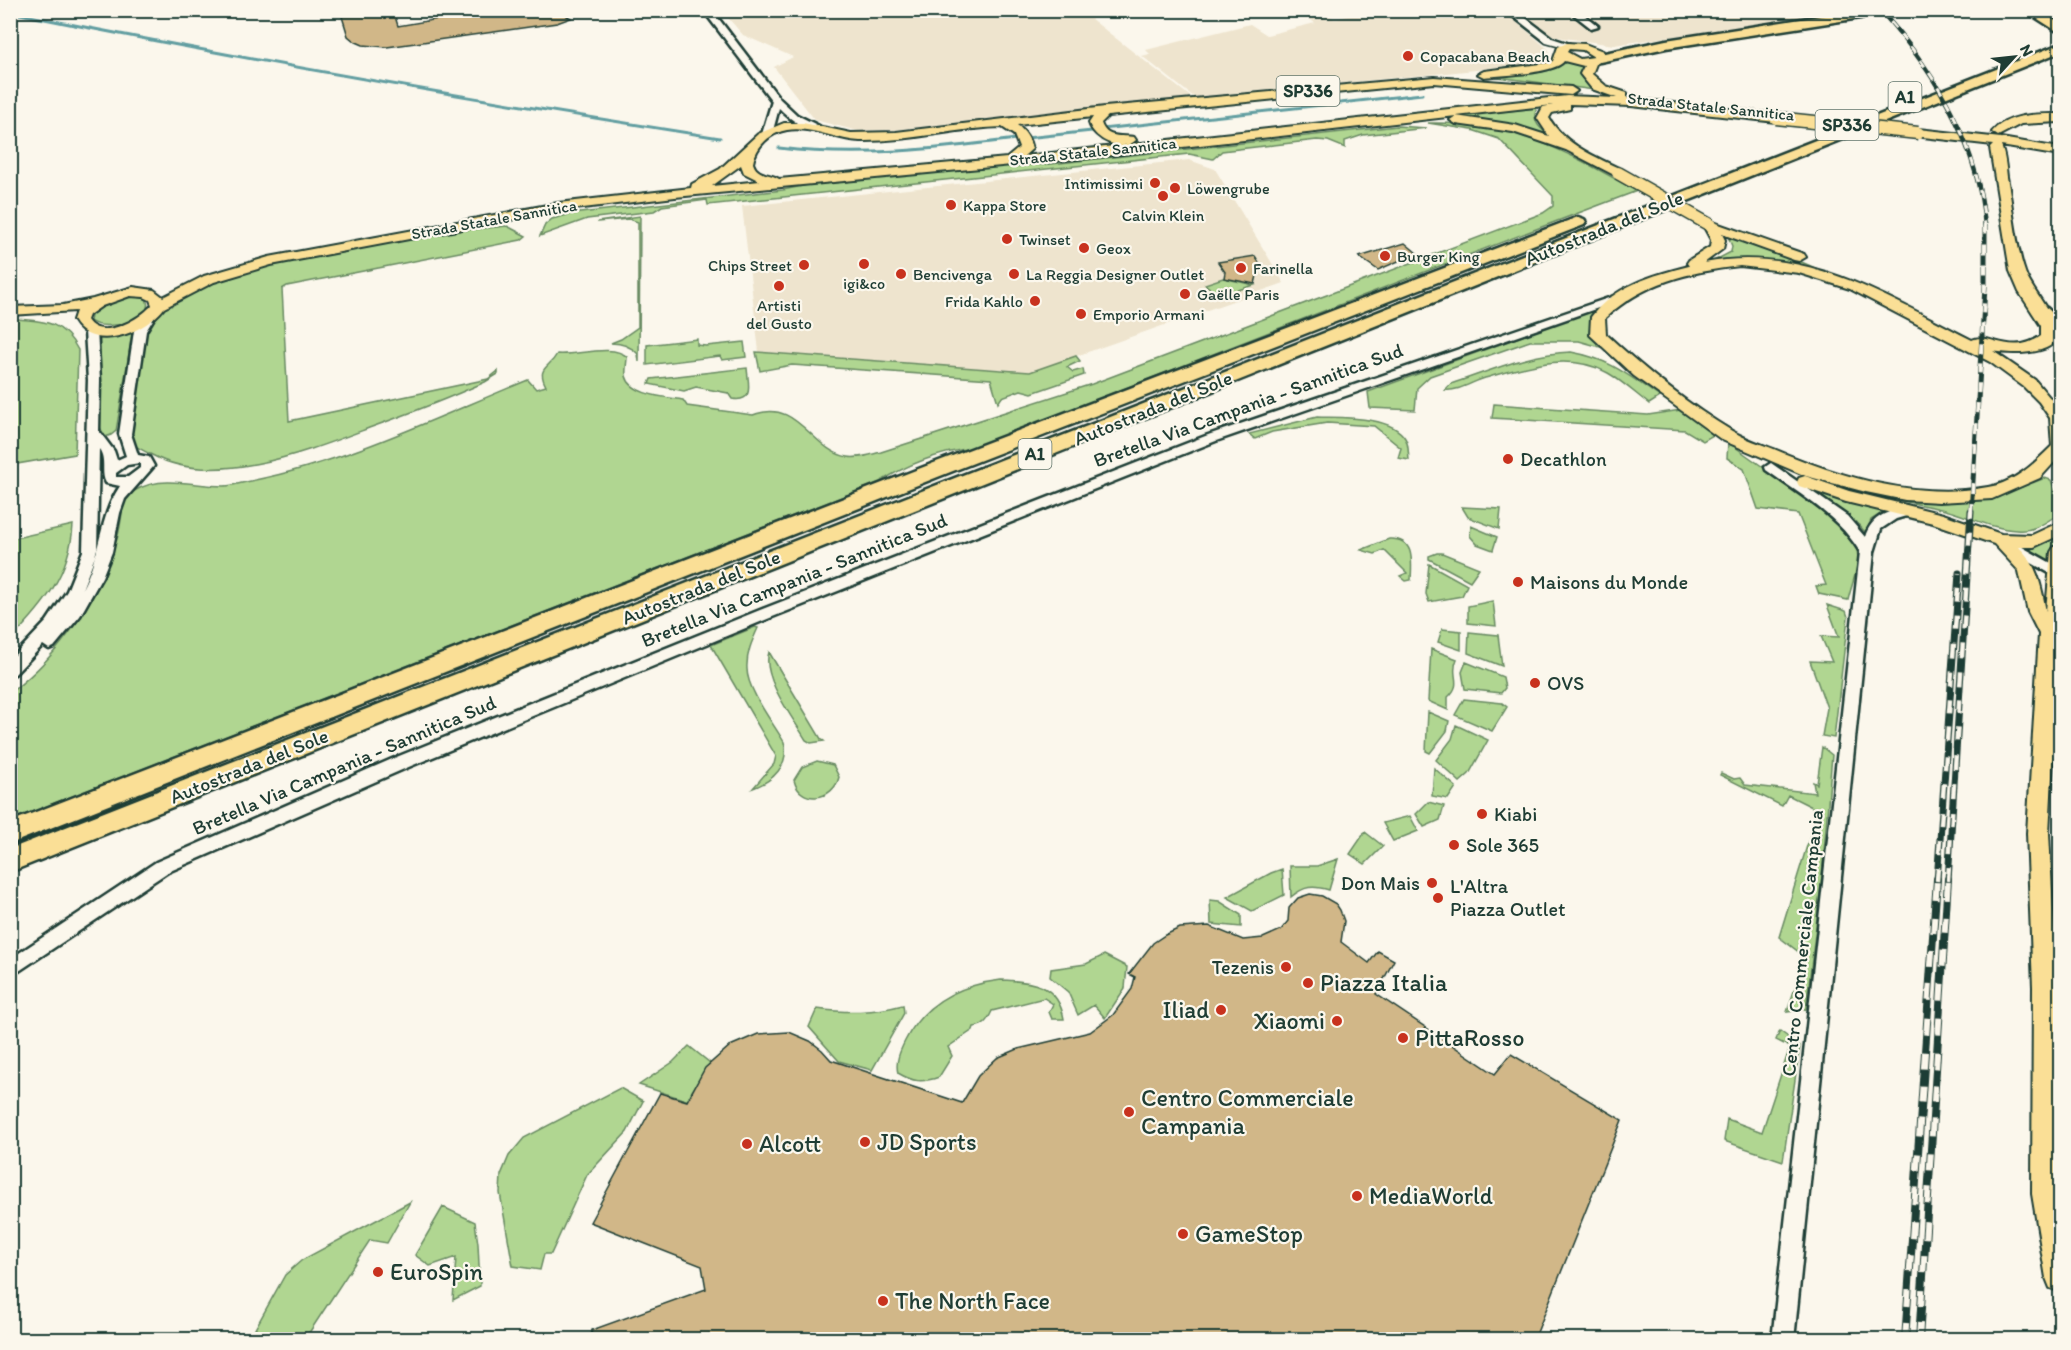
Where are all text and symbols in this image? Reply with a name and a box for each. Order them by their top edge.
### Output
north arrow [1984,27,2044,87]
text: N [2016,41,2038,60]
place label: Copacabana Beach [1420,47,1550,66]
marker: Copacabana Beach [1401,49,1415,63]
road number: SP336 [1276,76,1340,106]
road number: A1 [1888,82,1922,112]
street label: Strada Statale Sannitica [1627,88,1796,125]
road number: SP336 [1816,110,1878,140]
street label: Strada Statale Sannitica [1009,133,1178,170]
place label: Intimissimi [1064,174,1143,193]
marker: Intimissimi [1148,176,1162,190]
place label: Löwengrube [1187,179,1270,198]
marker: Löwengrube [1168,181,1182,195]
street label: Autostrada del Sole [1521,185,1687,271]
marker: Calvin Klein [1156,189,1170,203]
street label: Strada Statale Sannitica [410,195,579,243]
place label: Kappa Store [963,196,1047,215]
marker: Kappa Store [944,198,958,212]
place label: Calvin Klein [1122,206,1205,225]
place label: Twinset [1019,230,1071,249]
marker: Twinset [1000,232,1014,246]
place label: Geox [1096,239,1131,258]
marker: Geox [1077,241,1091,255]
place label: Burger King [1397,247,1481,266]
marker: Burger King [1378,249,1392,263]
place label: Chips Street [708,256,792,275]
marker: igi&co [857,257,871,271]
marker: Chips Street [797,258,811,272]
place label: Farinella [1253,259,1314,278]
marker: Farinella [1234,261,1248,275]
place label: Bencivenga [913,265,993,284]
place label: La Reggia Designer Outlet [1026,265,1204,284]
marker: Bencivenga [894,267,908,281]
marker: La Reggia Designer Outlet [1007,267,1021,281]
place label: igi&co [843,274,885,293]
marker: Artisti del Gusto [772,279,786,293]
place label: Gaëlle Paris [1197,285,1279,304]
marker: Gaëlle Paris [1178,287,1192,301]
place label: Frida Kahlo [945,292,1023,311]
marker: Frida Kahlo [1028,294,1042,308]
place label: Artisti del Gusto [746,296,812,333]
place label: Emporio Armani [1093,305,1205,324]
marker: Emporio Armani [1074,307,1088,321]
street label: Bretella Via Campania - Sannitica Sud [1090,338,1406,472]
street label: Autostrada del Sole [1070,365,1236,451]
road number: A1 [1018,439,1052,469]
place label: Decathlon [1520,447,1607,471]
marker: Decathlon [1501,452,1515,466]
street label: Bretella Via Campania - Sannitica Sud [638,507,951,652]
street label: Autostrada del Sole [618,544,784,630]
place label: Maisons du Monde [1530,570,1688,594]
marker: Maisons du Monde [1511,575,1525,589]
place label: OVS [1547,671,1584,695]
marker: OVS [1528,676,1542,690]
street label: Bretella Via Campania - Sannitica Sud [189,690,500,840]
street label: Autostrada del Sole [166,723,332,809]
place label: Kiabi [1494,802,1537,826]
marker: Kiabi [1475,807,1489,821]
street label: Centro Commerciale Campania [1776,808,1828,1077]
place label: Sole 365 [1466,833,1539,857]
marker: Sole 365 [1447,838,1461,852]
place label: Don Mais [1341,871,1420,895]
place label: L'Altra Piazza Outlet [1450,874,1566,921]
marker: Don Mais [1425,876,1439,890]
marker: L'Altra Piazza Outlet [1431,891,1445,905]
place label: Tezenis [1212,955,1274,979]
marker: Tezenis [1279,960,1293,974]
place label: Piazza Italia [1320,968,1448,997]
marker: Piazza Italia [1301,976,1315,990]
place label: Iliad [1162,995,1209,1024]
marker: Iliad [1214,1003,1228,1017]
place label: Xiaomi [1253,1006,1325,1035]
marker: Xiaomi [1330,1014,1344,1028]
place label: PittaRosso [1415,1023,1524,1052]
marker: PittaRosso [1396,1031,1410,1045]
place label: Centro Commerciale Campania [1141,1083,1354,1140]
marker: Centro Commerciale Campania [1122,1105,1136,1119]
place label: JD Sports [877,1127,977,1156]
place label: Alcott [759,1129,821,1158]
marker: JD Sports [858,1135,872,1149]
marker: Alcott [740,1137,754,1151]
place label: MediaWorld [1369,1181,1493,1210]
marker: MediaWorld [1350,1189,1364,1203]
place label: GameStop [1195,1219,1303,1248]
marker: GameStop [1176,1227,1190,1241]
place label: EuroSpin [390,1257,484,1286]
marker: EuroSpin [371,1265,385,1279]
place label: The North Face [895,1286,1050,1315]
marker: The North Face [876,1294,890,1308]

